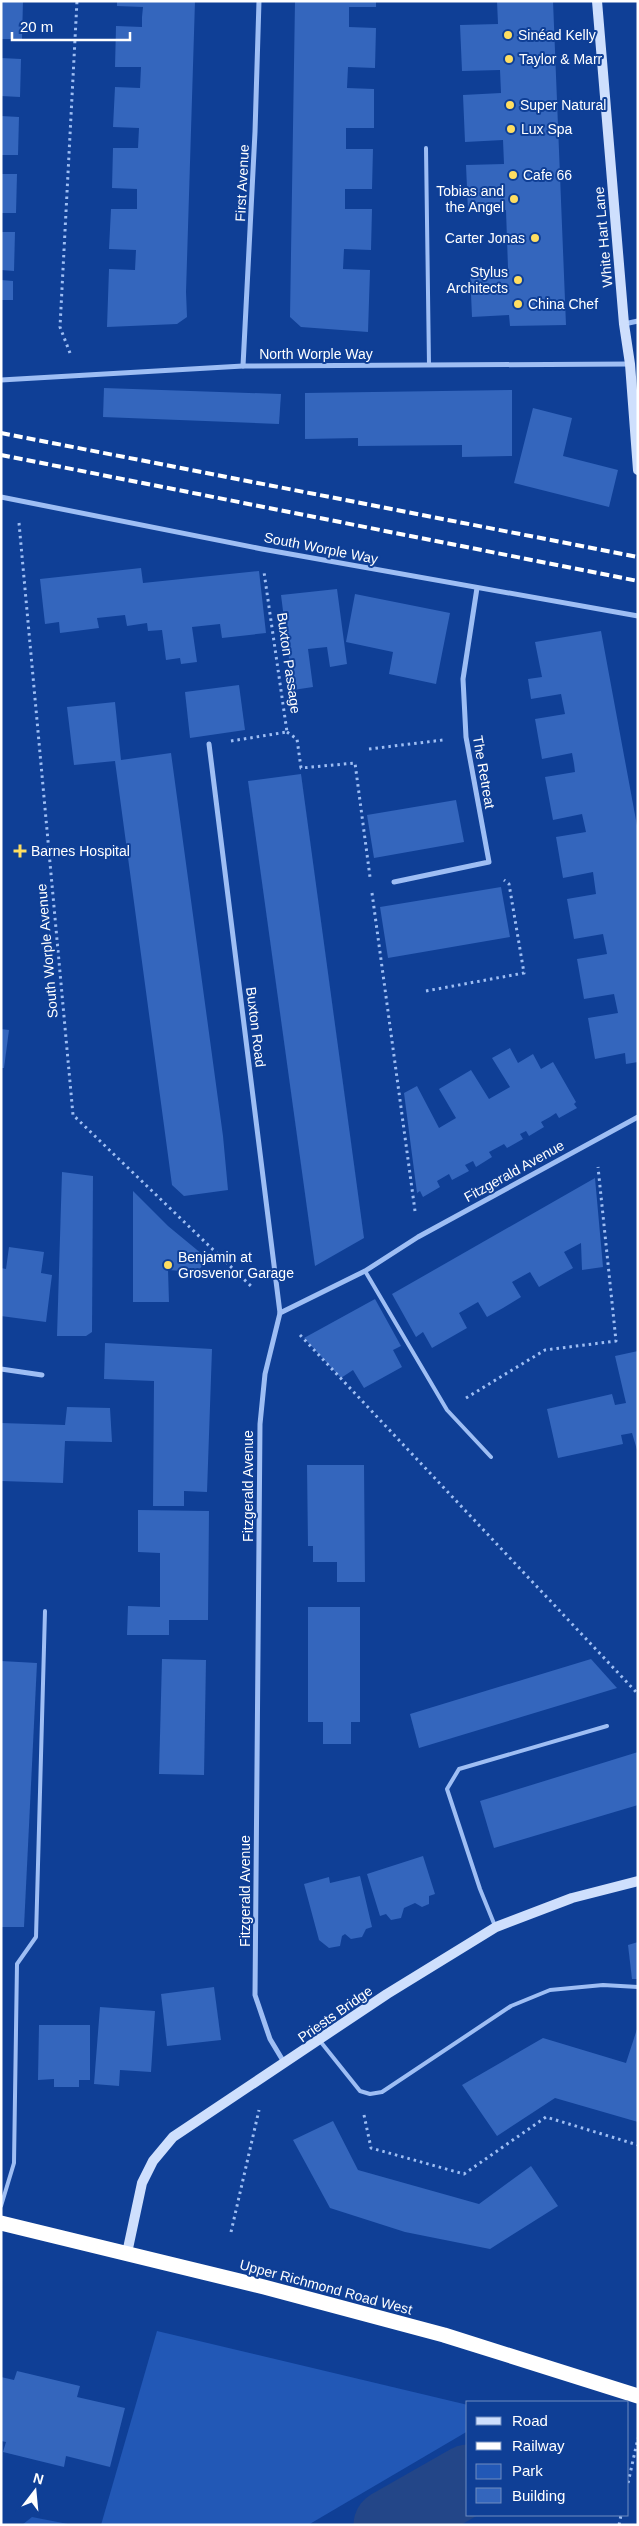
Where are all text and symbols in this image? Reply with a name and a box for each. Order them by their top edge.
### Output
scale bar [12,10,130,42]
text: 20 m [20,18,53,35]
place label: Sinéad Kelly [518,27,596,43]
marker: Sinéad Kelly [502,29,514,41]
place label: Taylor & Marr [519,51,603,67]
marker: Taylor & Marr [503,53,515,65]
place label: Super Natural [520,97,606,113]
marker: Super Natural [504,99,516,111]
place label: Lux Spa [521,121,573,137]
marker: Lux Spa [505,123,517,135]
street label: First Avenue [232,144,252,222]
place label: Cafe 66 [523,167,572,183]
marker: Cafe 66 [507,169,519,181]
place label: Tobias and the Angel [436,183,504,215]
street label: White Hart Lane [591,186,615,288]
marker: Tobias and the Angel [508,193,520,205]
place label: Carter Jonas [445,230,525,246]
marker: Carter Jonas [529,232,541,244]
place label: Stylus Architects [447,264,508,296]
marker: Stylus Architects [512,274,524,286]
place label: China Chef [528,296,598,312]
marker: China Chef [512,298,524,310]
street label: North Worple Way [259,346,373,362]
street label: South Worple Way [263,529,379,567]
street label: Buxton Passage [274,611,304,715]
street label: The Retreat [470,734,498,810]
place label: Barnes Hospital [31,843,130,859]
marker: Barnes Hospital [13,844,27,858]
street label: South Worple Avenue [33,883,61,1019]
street label: Buxton Road [243,986,269,1068]
street label: Fitzgerald Avenue [461,1137,567,1205]
place label: Benjamin at Grosvenor Garage [178,1249,294,1281]
marker: Benjamin at Grosvenor Garage [162,1259,174,1271]
street label: Fitzgerald Avenue [240,1430,256,1542]
street label: Fitzgerald Avenue [237,1835,253,1947]
street label: Priests Bridge [295,1982,375,2046]
street label: Upper Richmond Road West [238,2256,414,2318]
legend [466,2401,629,2516]
text: Road [512,2412,548,2429]
text: Railway [512,2437,565,2454]
text: Park [512,2462,543,2479]
north arrow [10,2466,60,2516]
text: N [32,2469,46,2488]
text: Building [512,2487,565,2504]

